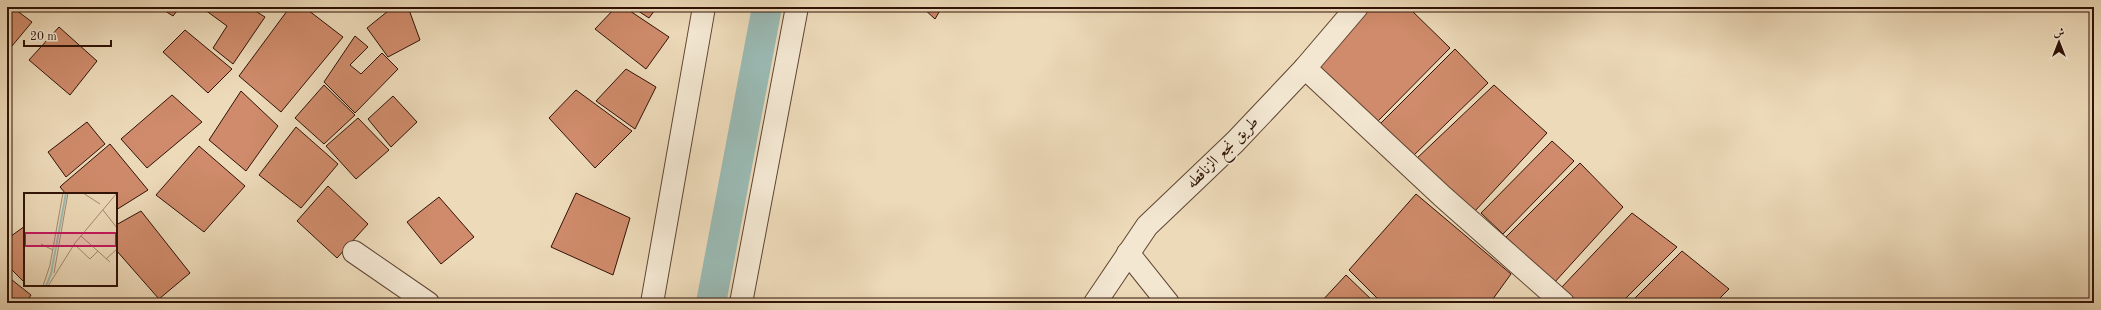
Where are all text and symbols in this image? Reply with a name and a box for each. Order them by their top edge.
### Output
scale bar [24,22,111,48]
north arrow [2039,22,2079,62]
text: ش [2054,28,2065,39]
text: 20 m [30,31,57,43]
street label: طريق نجع الزناقطه [1183,113,1266,196]
inset map [24,193,117,286]

